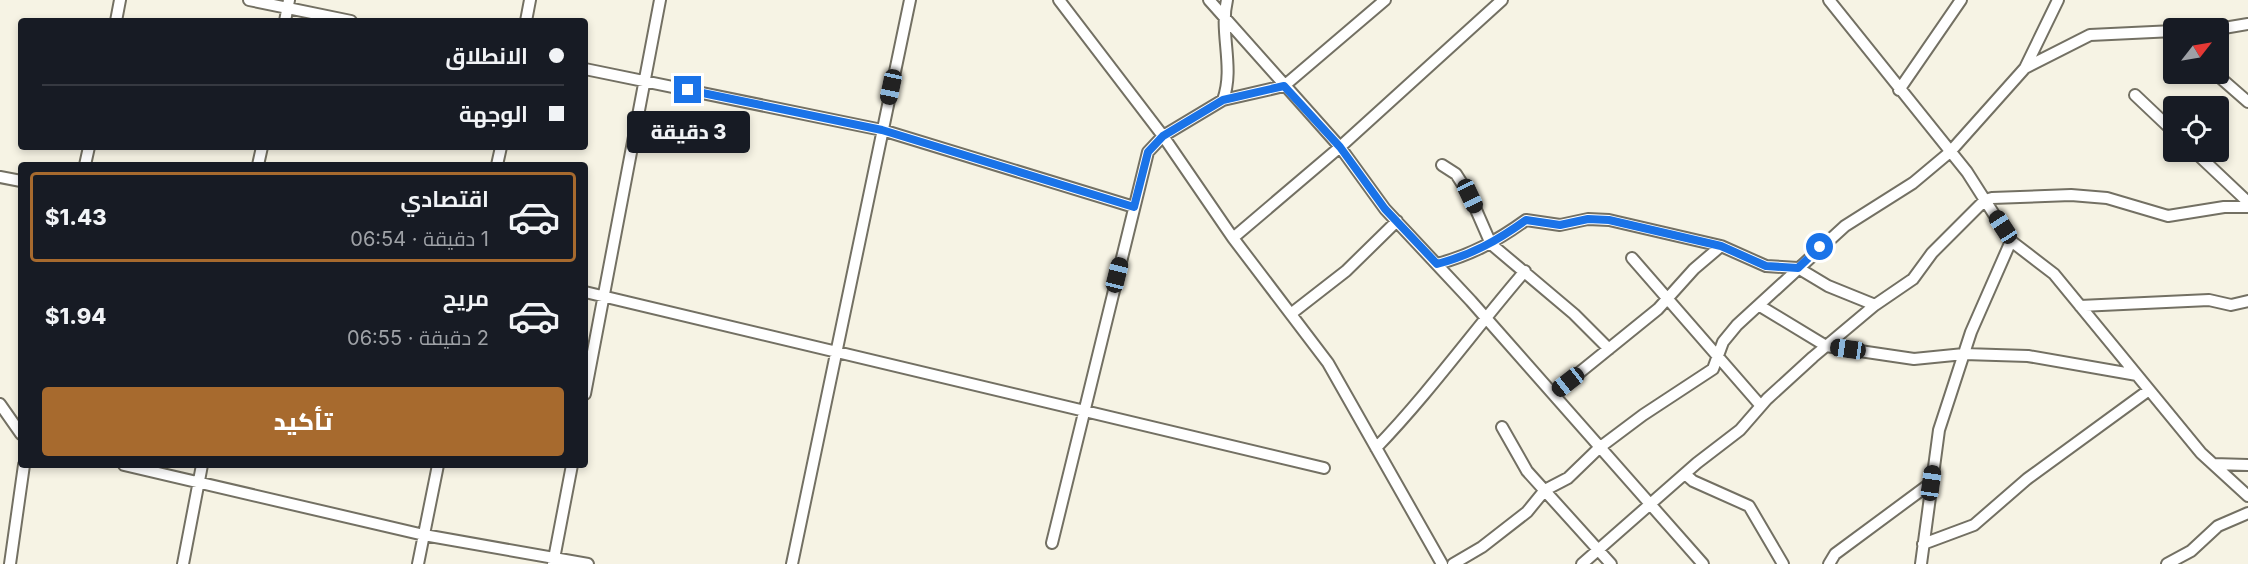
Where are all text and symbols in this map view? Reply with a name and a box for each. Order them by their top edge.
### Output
north arrow [2163,18,2229,84]
map controls [2163,18,2229,162]
text: الانطلاق [445,43,528,69]
car [878,68,904,106]
route end [674,76,701,103]
button: locate [2163,96,2229,162]
text: الوجهة [459,101,528,127]
callout: 3 دقيقة [626,111,750,153]
text: 3 دقيقة [651,120,726,144]
car [1454,176,1486,216]
text: اقتصادي [400,186,489,212]
icon: car [507,190,561,244]
text: $1.43 [45,204,107,230]
car [1986,207,2020,247]
text: 1 دقيقة · 06:54 [350,227,489,251]
route start [1806,233,1833,260]
car [1104,255,1130,295]
text: مريح [443,285,489,311]
icon: car [507,289,561,343]
text: $1.94 [45,303,106,329]
text: 2 دقيقة · 06:55 [347,326,489,350]
car [1829,338,1867,360]
car [1548,364,1588,400]
button: تأكيد [42,387,564,456]
car [1920,464,1942,502]

